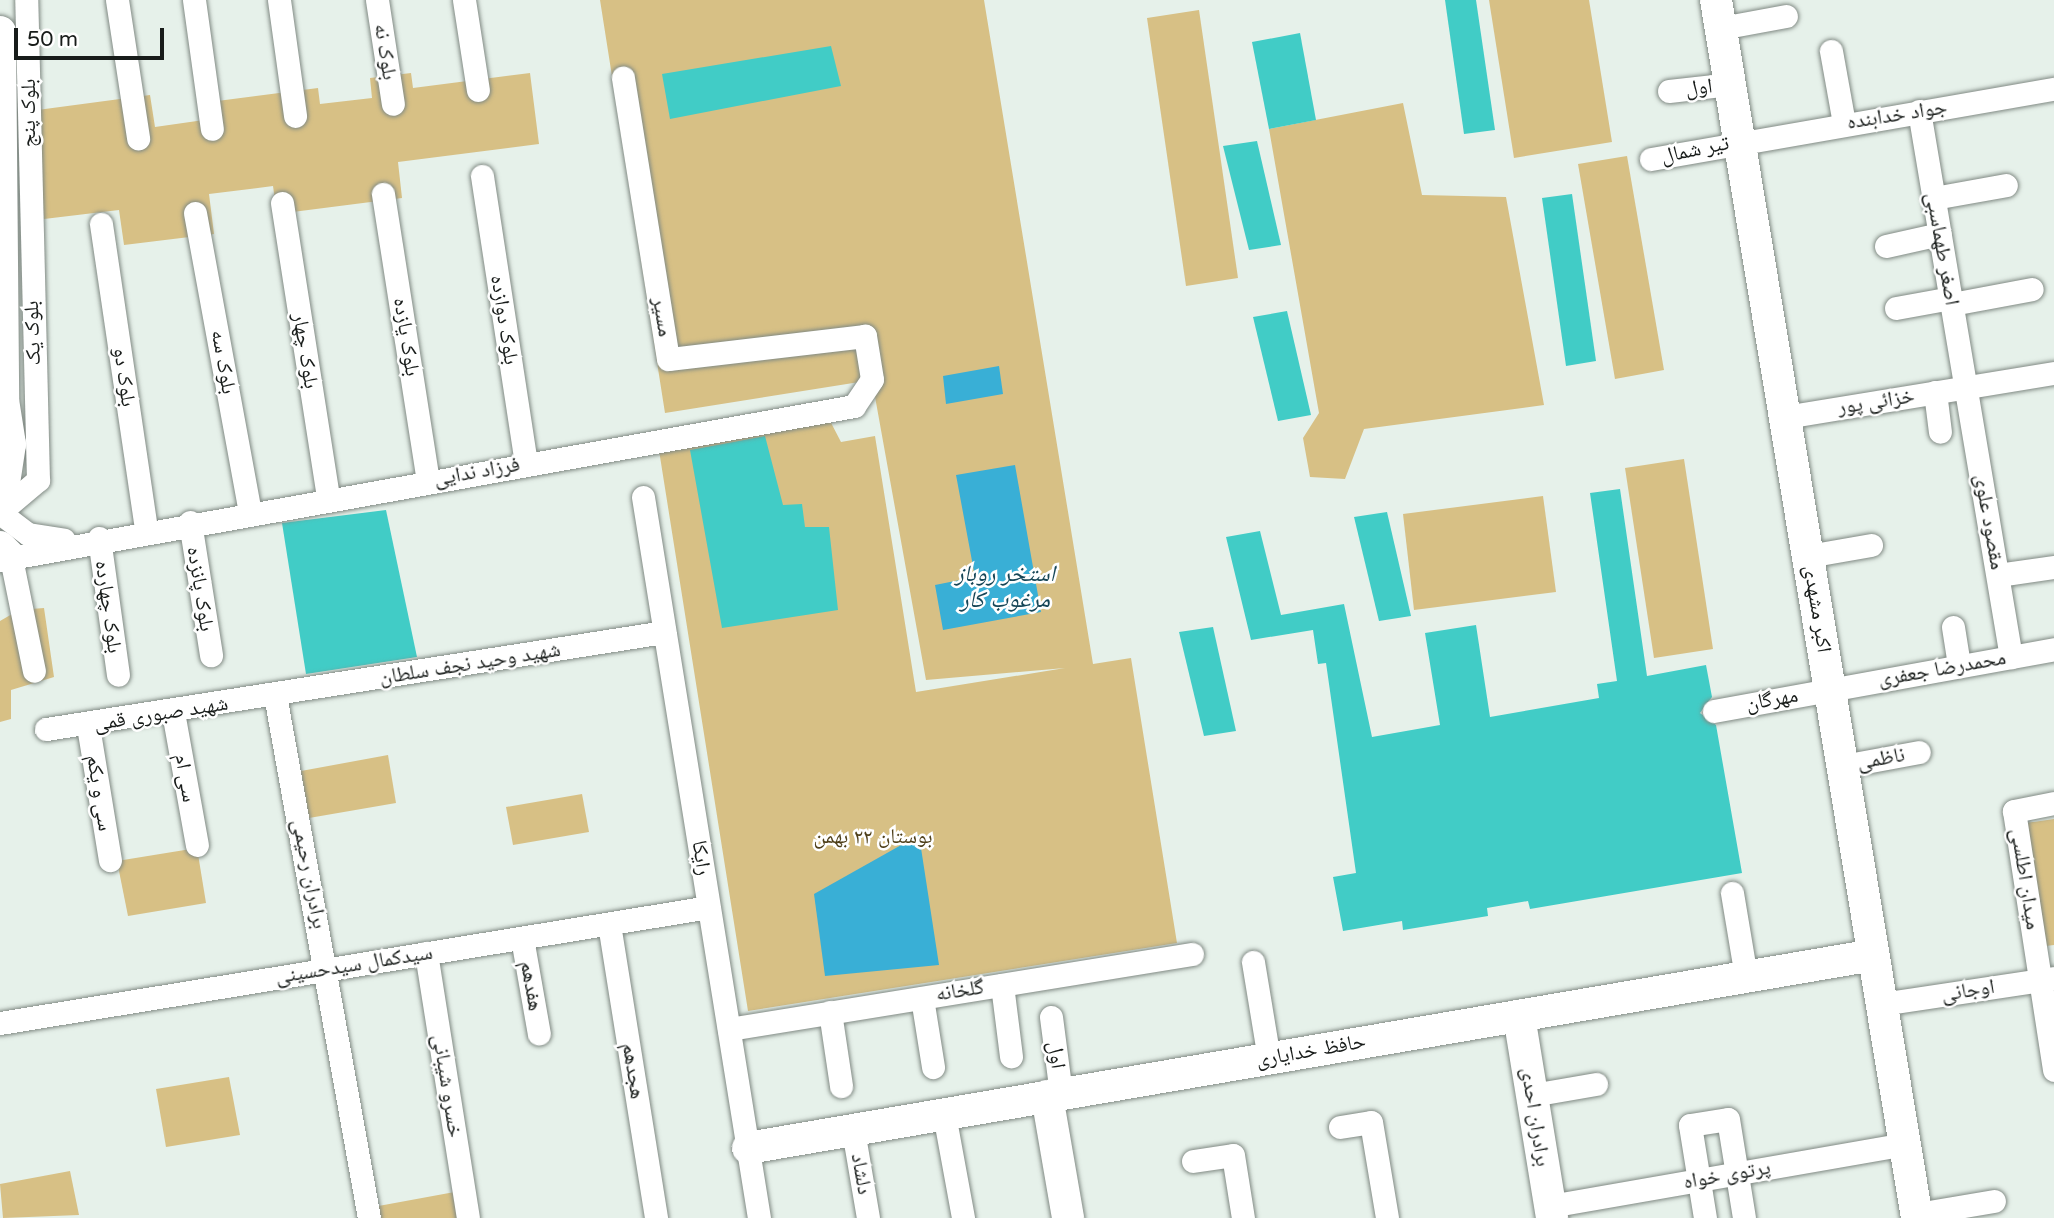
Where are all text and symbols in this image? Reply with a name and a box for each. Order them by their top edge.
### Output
scale bar [18,14,168,58]
street label: بلوک نه [368,22,402,82]
text: 50 m [27,27,78,52]
street label: اول [1684,74,1714,102]
street label: بلوک پنج [16,79,42,147]
street label: جواد خدابنده [1845,95,1949,135]
street label: تیر شمال [1659,131,1731,169]
street label: اصغر طهماسبی [1920,190,1964,308]
street label: بلوک دوازده [484,273,524,367]
street label: بلوک یازده [387,296,425,378]
street label: مسیر [646,296,678,338]
street label: بلوک یک [19,300,47,366]
street label: بلوک چهار [287,311,323,391]
street label: بلوک سه [205,328,241,396]
street label: بلوک دو [107,346,141,408]
street label: خزائی پور [1836,383,1916,421]
street label: فرزاد ندایی [432,452,522,492]
street label: مقصود علوی [1968,472,2010,572]
street label: بلوک پانزده [181,545,219,633]
street label: بلوک چهارده [89,559,127,655]
water label: استخر روباز مرغوب کار [955,560,1055,614]
street label: اکبر مشهدی [1798,563,1836,655]
street label: شهید وحید نجف سلطان [378,637,562,691]
street label: محمدرضا جعفری [1876,645,2008,693]
street label: مهرگان [1744,683,1800,717]
street label: شهید صبوری قمی [92,691,230,737]
street label: ناظمی [1855,742,1907,776]
street label: سی ام [168,752,202,804]
street label: سی و یکم [81,753,117,833]
street label: برادران رحیمی [286,817,332,931]
park label: بوستان ۲۲ بهمن [813,824,933,850]
street label: میدان اطلسی [2005,827,2045,931]
street label: رایکا [686,839,716,877]
street label: سیدکمال سیدحسینی [274,940,434,990]
street label: هفدهم [514,959,548,1013]
street label: اوجانی [1940,974,1996,1008]
street label: گلخانه [934,975,986,1007]
street label: حافظ خدایاری [1254,1029,1368,1073]
street label: خسرو شیبانی [426,1033,468,1139]
street label: اول [1042,1040,1070,1070]
street label: هجدهم [616,1041,650,1101]
street label: برادران احدی [1515,1066,1555,1168]
street label: دلشاد [845,1152,877,1196]
street label: پرتوی خواه [1682,1155,1772,1195]

